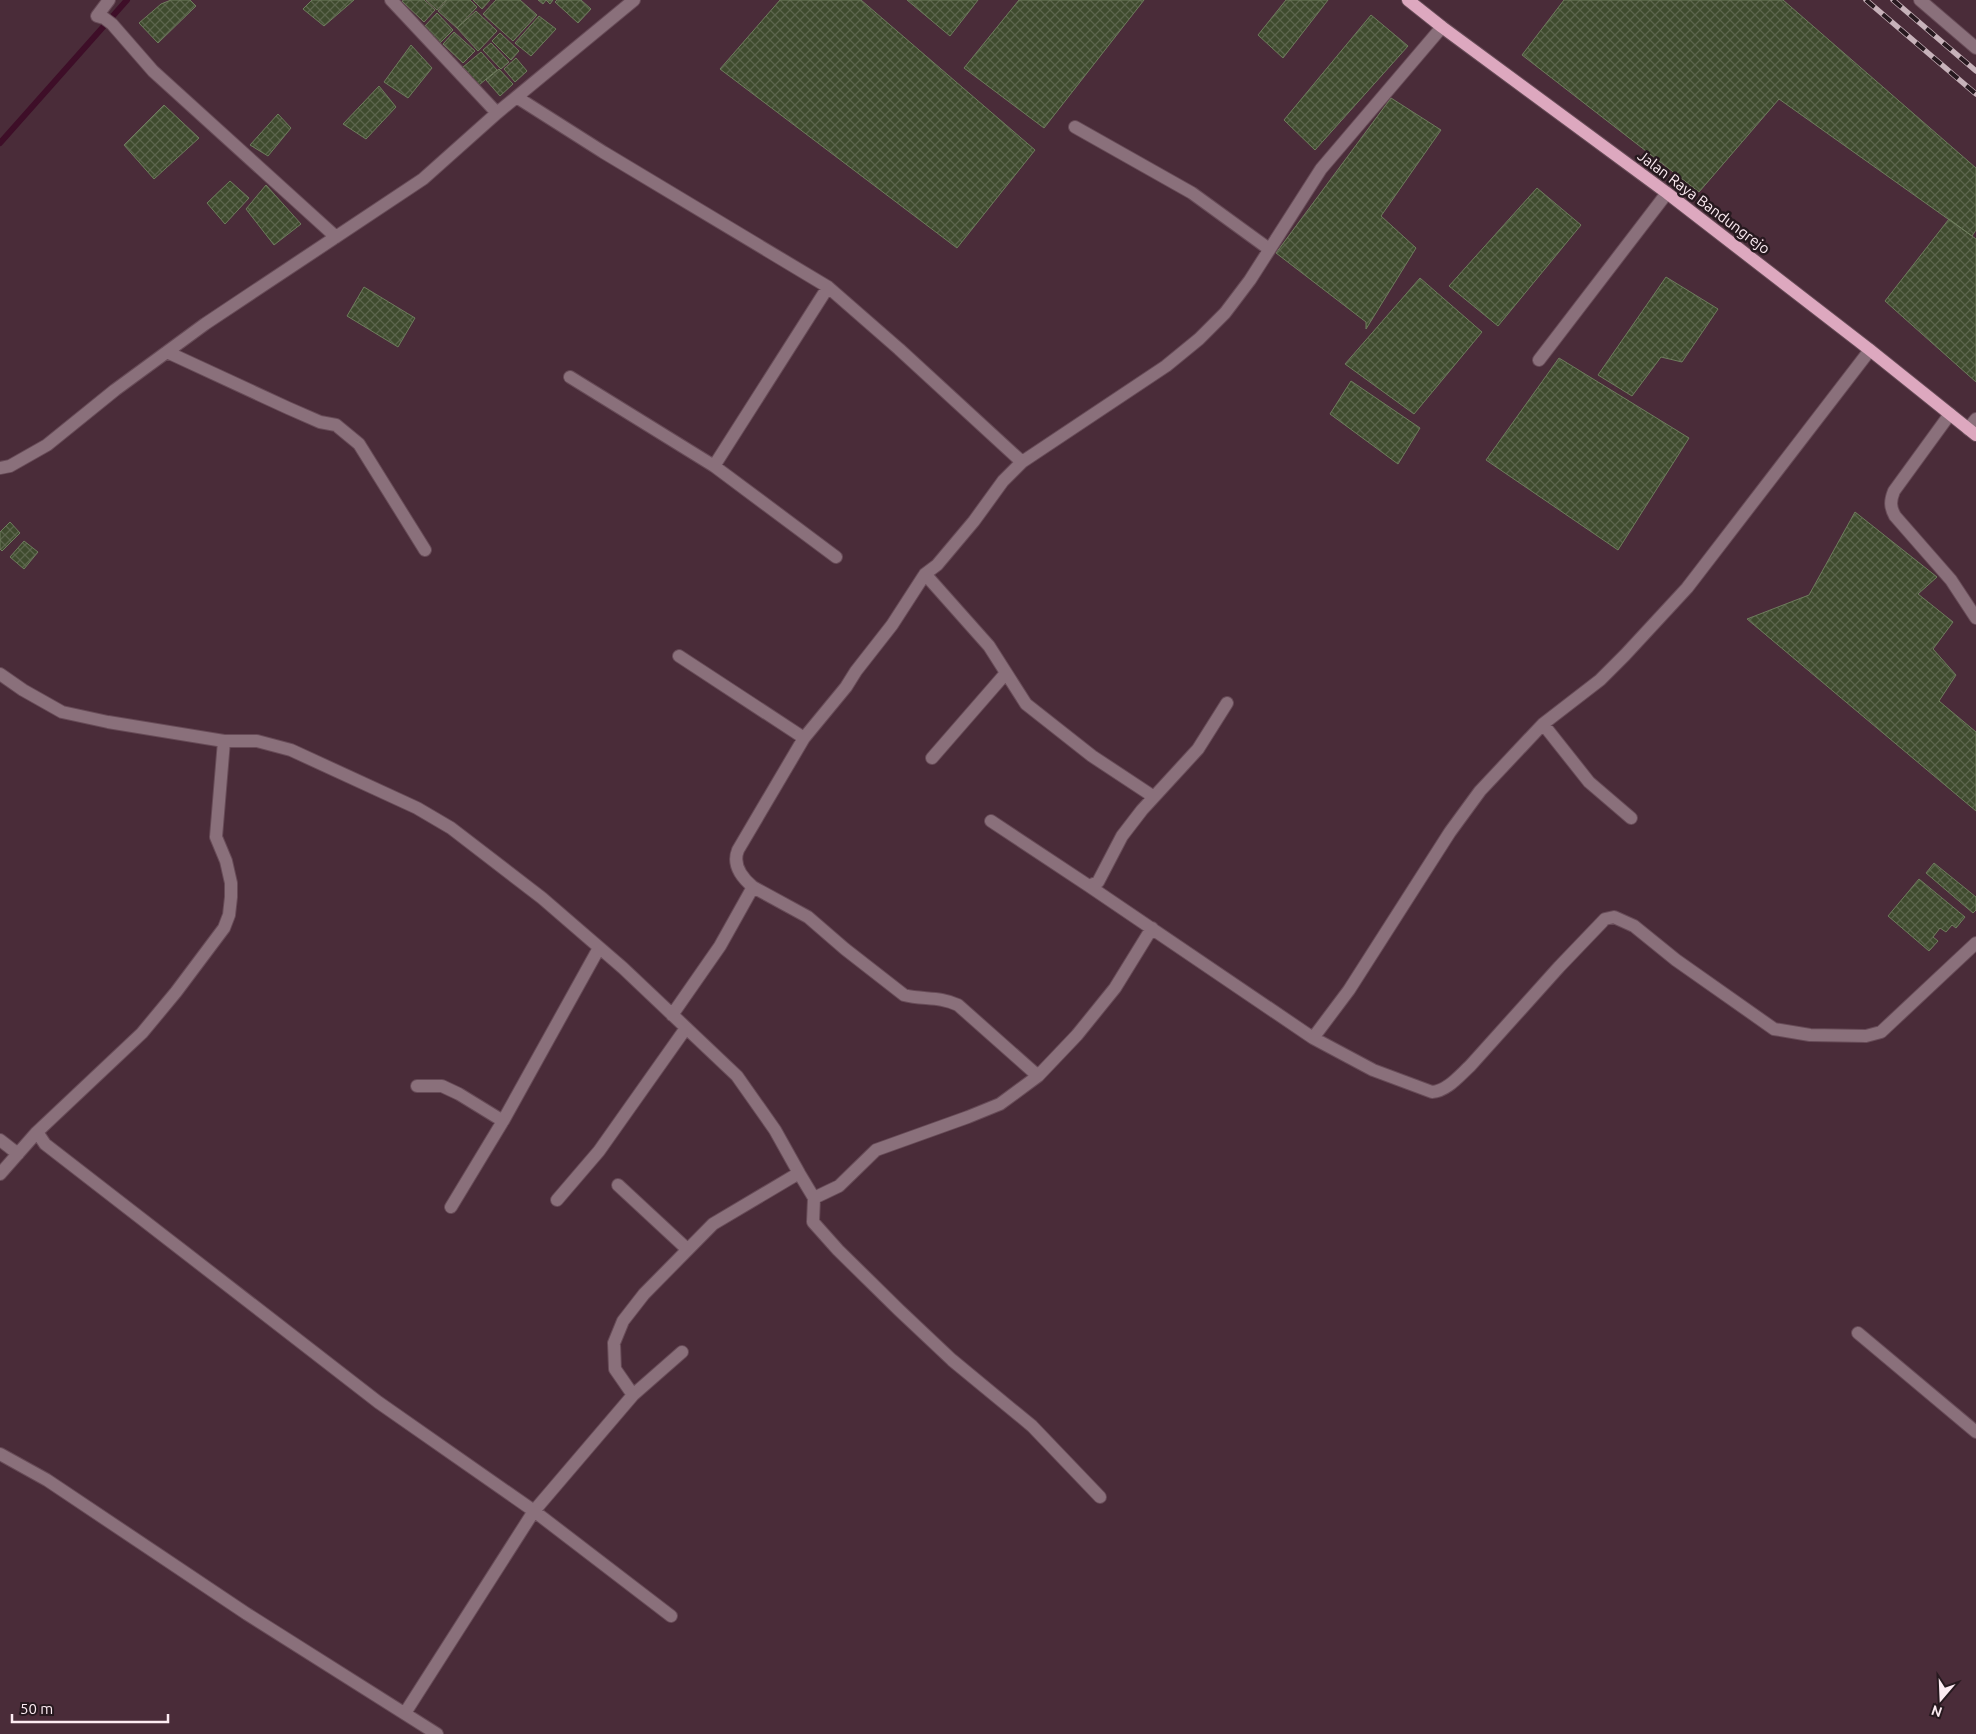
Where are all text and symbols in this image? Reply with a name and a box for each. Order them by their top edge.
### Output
street label: Jalan Raya Bandungrejo [1635,147,1773,257]
north arrow [1916,1674,1966,1724]
scale bar [12,1692,169,1724]
text: 50 m [20,1700,53,1717]
text: N [1929,1702,1944,1721]

